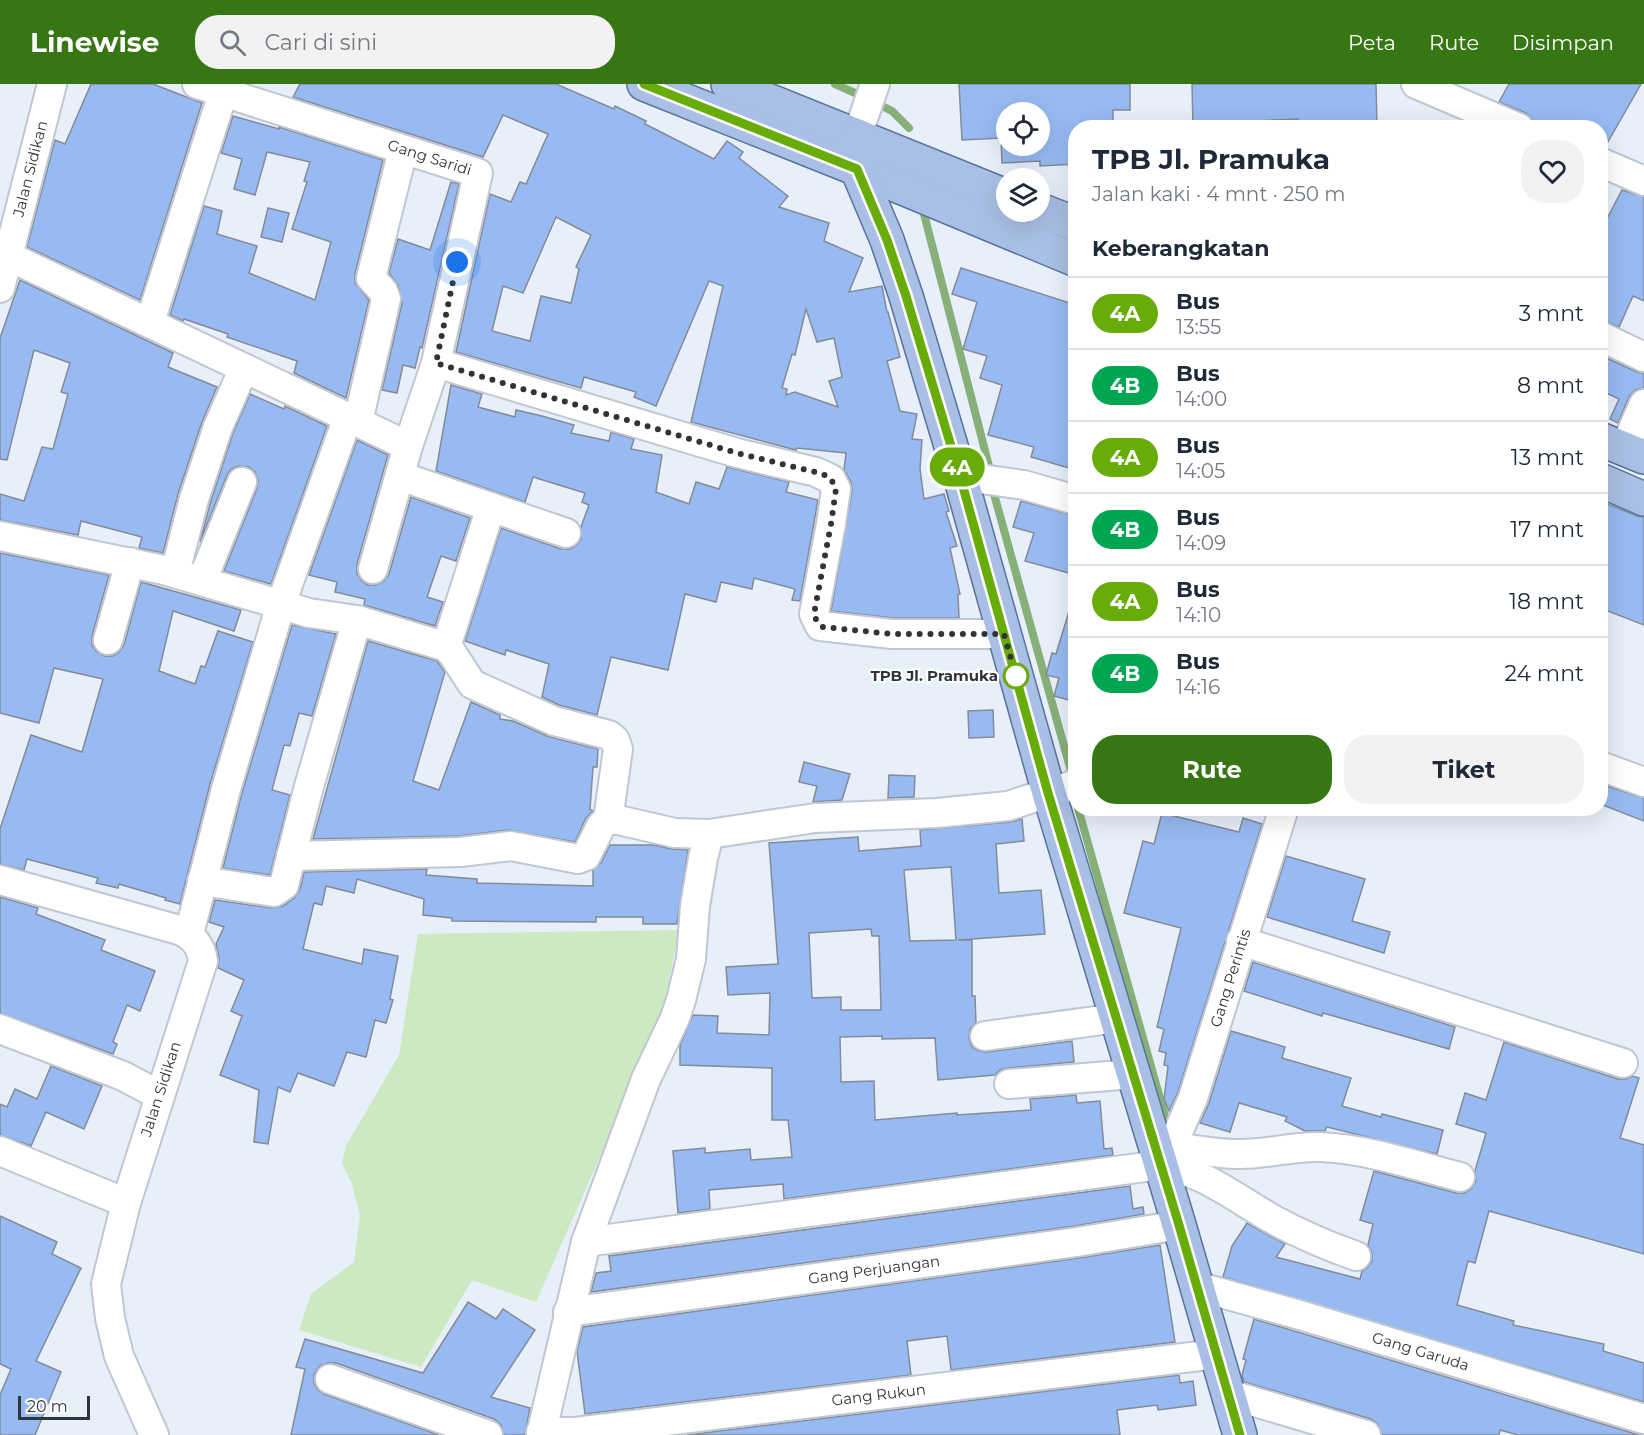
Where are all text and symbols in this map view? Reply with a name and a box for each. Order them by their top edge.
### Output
search box [195,15,615,69]
text: Linewise [30,25,159,59]
icon: search [216,26,249,59]
text: Cari di sini [264,29,377,56]
text: Peta [1348,30,1396,55]
text: Rute [1429,30,1479,55]
text: Disimpan [1512,30,1614,55]
map controls [996,102,1050,222]
button: locate [996,102,1050,156]
street label: Jalan Sidikan [8,119,51,220]
street label: Gang Saridi [385,135,474,179]
button: heart [1521,140,1584,203]
text: TPB Jl. Pramuka [1092,142,1330,176]
button: layers [996,168,1050,222]
text: Jalan kaki · 4 mnt · 250 m [1092,182,1345,206]
text: Keberangkatan [1092,235,1269,262]
your location [442,247,472,277]
text: Bus [1176,288,1220,315]
text: 3 mnt [1519,300,1584,327]
text: 4A [1110,301,1140,326]
text: 13:55 [1176,315,1221,339]
text: Bus [1176,360,1220,387]
text: 8 mnt [1517,372,1584,399]
text: 4B [1110,373,1140,398]
text: 14:00 [1176,387,1227,411]
text: Bus [1176,432,1220,459]
text: 13 mnt [1511,444,1584,471]
text: 4A [1110,445,1140,470]
line badge: 4A [930,448,984,487]
text: 4A [942,455,972,480]
text: 14:05 [1176,459,1225,483]
text: Bus [1176,504,1220,531]
text: 17 mnt [1510,516,1584,543]
text: 4B [1110,517,1140,542]
text: 14:09 [1176,531,1226,555]
text: Bus [1176,576,1220,603]
text: 18 mnt [1509,588,1584,615]
text: 4A [1110,589,1140,614]
text: 14:10 [1176,603,1221,627]
text: Bus [1176,648,1220,675]
text: 24 mnt [1505,660,1584,687]
text: 4B [1110,661,1140,686]
marker: TPB Jl. Pramuka [1003,663,1029,689]
place label: TPB Jl. Pramuka [870,666,998,685]
text: 14:16 [1176,675,1220,699]
button: Rute [1092,735,1332,804]
button: Tiket [1344,735,1584,804]
street label: Gang Perintis [1206,926,1254,1030]
street label: Jalan Sidikan [136,1039,185,1140]
street label: Gang Perjuangan [807,1251,941,1288]
street label: Gang Garuda [1370,1327,1472,1375]
street label: Gang Rukun [830,1379,927,1410]
scale bar [18,1393,90,1420]
text: 20 m [27,1397,68,1416]

